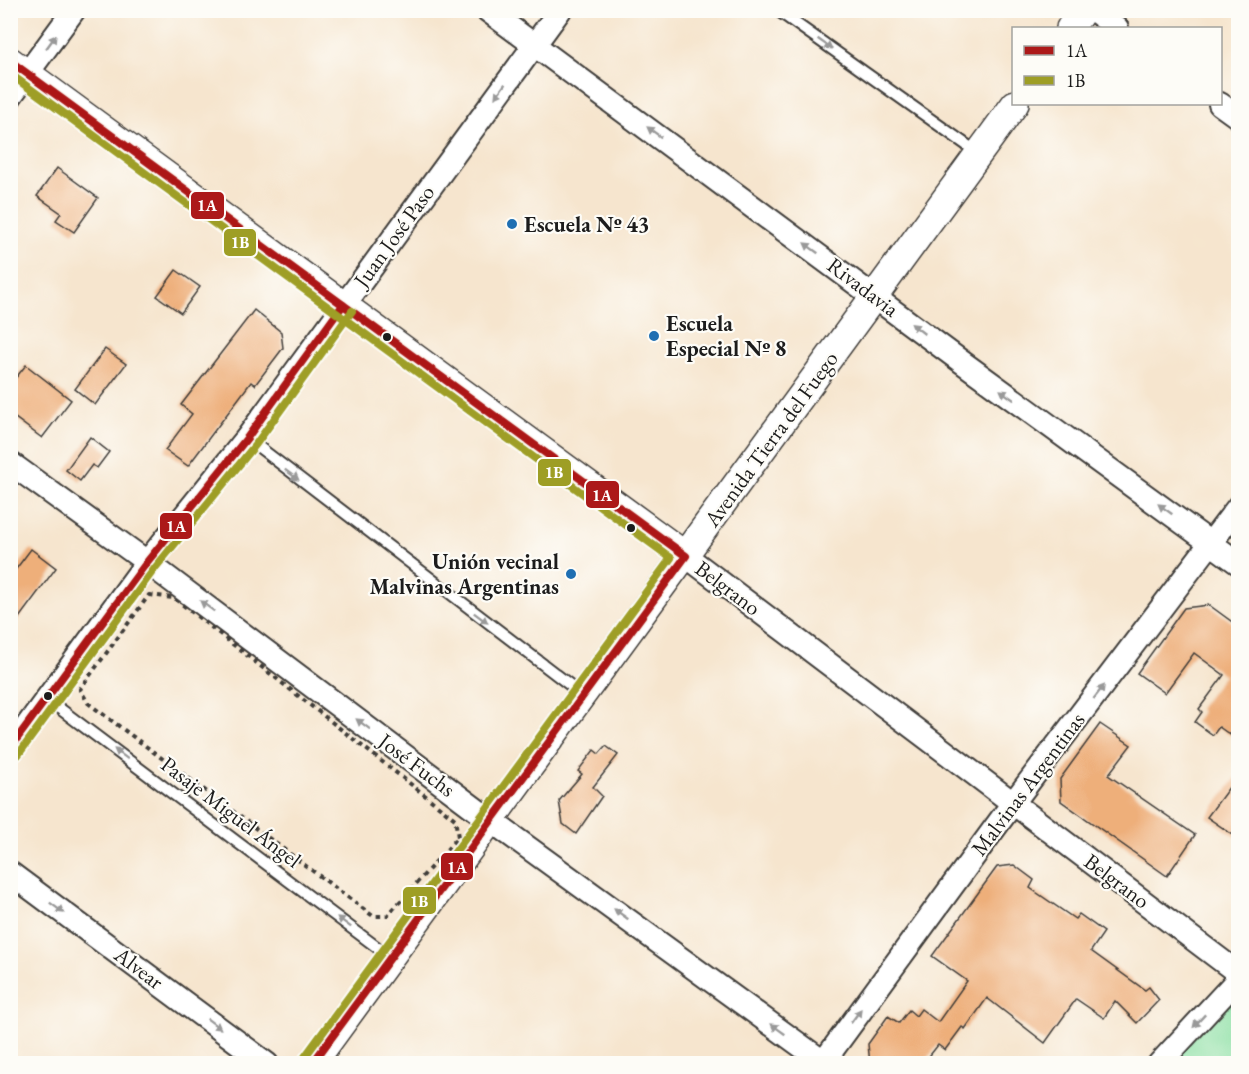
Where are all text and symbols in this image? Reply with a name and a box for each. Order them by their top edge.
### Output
legend [1012,27,1222,105]
one-way arrow [45,35,57,51]
one-way arrow [817,38,833,50]
text: 1A [1066,39,1088,62]
text: 1B [1066,69,1085,92]
one-way arrow [494,84,506,99]
one-way arrow [646,126,662,138]
street label: Juan José Paso [346,179,441,295]
line badge: 1A [190,191,225,220]
text: 1A [197,195,217,216]
place label: Escuela Nº 43 [524,210,650,239]
marker: Escuela Nº 43 [505,217,519,231]
line badge: 1B [223,228,257,257]
text: 1B [231,232,249,253]
one-way arrow [803,242,818,254]
street label: Rivadavia [821,251,905,324]
place label: Escuela Especial Nº 8 [666,309,786,363]
one-way arrow [911,323,926,335]
marker: Escuela Especial Nº 8 [647,329,661,343]
unlabelled marker [381,331,393,343]
street label: Avenida Tierra del Fuego [697,345,845,533]
one-way arrow [1000,389,1016,401]
line badge: 1B [537,458,572,487]
text: 1B [545,462,563,483]
one-way arrow [284,469,300,482]
line badge: 1A [585,480,620,509]
text: 1A [592,485,612,506]
one-way arrow [1158,503,1174,515]
line badge: 1A [159,512,193,540]
text: 1A [166,516,186,537]
unlabelled marker [625,522,637,534]
place label: Unión vecinal Malvinas Argentinas [370,547,559,601]
street label: Belgrano [689,554,767,622]
marker: Unión vecinal Malvinas Argentinas [564,567,578,581]
one-way arrow [199,601,214,613]
one-way arrow [474,612,489,624]
one-way arrow [1092,684,1104,699]
unlabelled marker [42,690,54,702]
street label: Malvinas Argentinas [965,706,1091,862]
one-way arrow [355,718,370,730]
street label: José Fuchs [371,726,461,803]
one-way arrow [114,748,129,760]
street label: Pasaje Miguel Ángel [155,750,307,874]
street label: Belgrano [1078,847,1156,915]
line badge: 1A [440,852,474,881]
text: 1A [447,857,467,878]
line badge: 1B [402,886,437,915]
text: 1B [410,891,428,912]
one-way arrow [49,902,65,914]
one-way arrow [613,909,628,921]
one-way arrow [336,916,352,928]
street label: Alvear [108,939,170,996]
one-way arrow [850,1009,862,1024]
one-way arrow [1192,1014,1206,1028]
one-way arrow [207,1018,222,1030]
one-way arrow [771,1023,787,1035]

